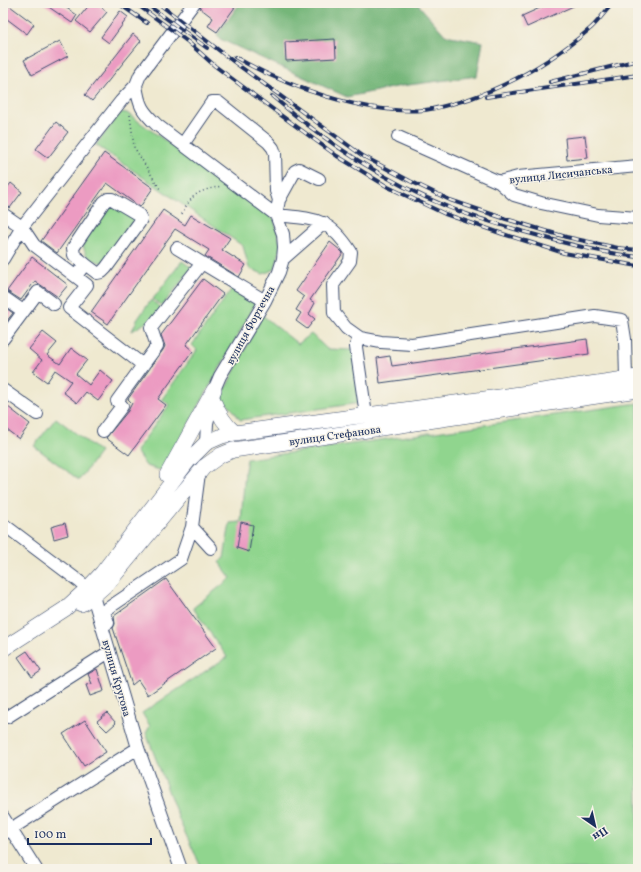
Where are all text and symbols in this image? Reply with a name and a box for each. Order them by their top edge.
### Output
street label: вулиця Лисичанська [509,163,614,188]
street label: вулиця Фортечна [223,283,279,368]
street label: вулиця Стефанова [288,423,383,450]
street label: вулиця Кругова [97,638,134,719]
north arrow [575,806,615,846]
scale bar [28,820,151,846]
text: Пн [589,822,610,844]
text: 100 m [34,827,67,843]

